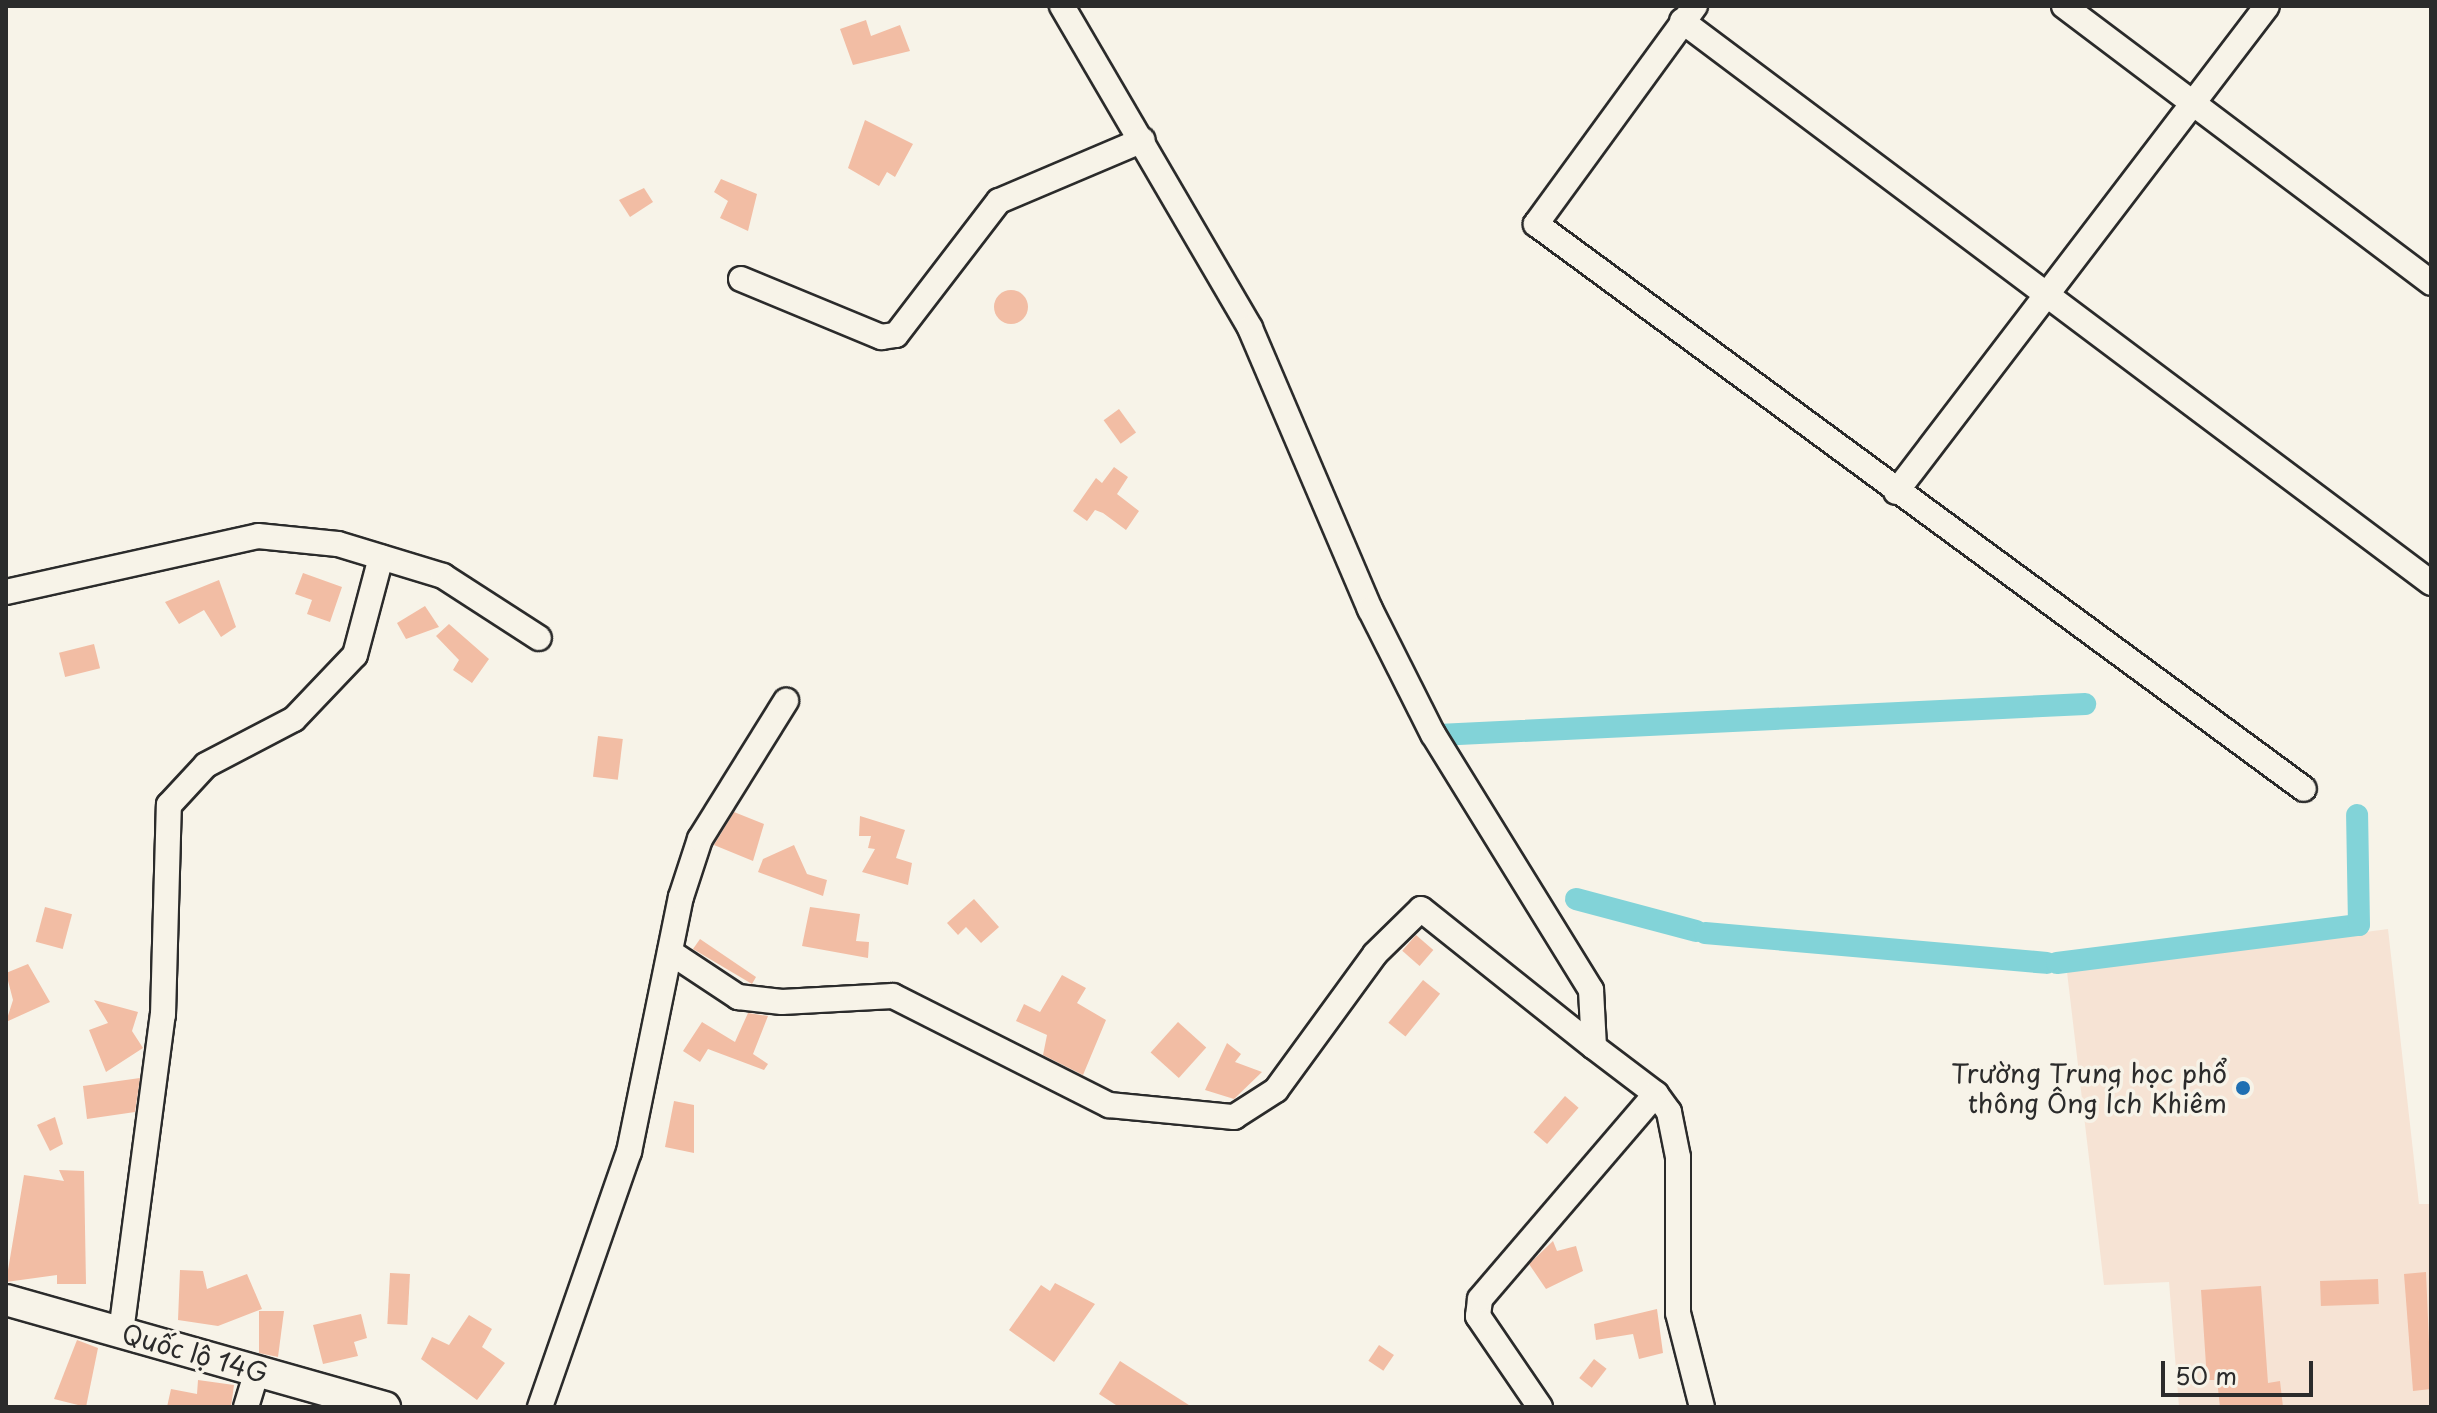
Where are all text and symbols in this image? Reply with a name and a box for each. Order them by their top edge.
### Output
place label: Trường Trung học phổ thông Ông Ích Khiêm [1950,1057,2227,1118]
marker: Trường Trung học phổ thông Ông Ích Khiêm [2234,1079,2252,1097]
street label: Quốc lộ 14G [117,1317,273,1389]
scale bar [2165,1345,2317,1395]
text: 50 m [2175,1357,2237,1393]

